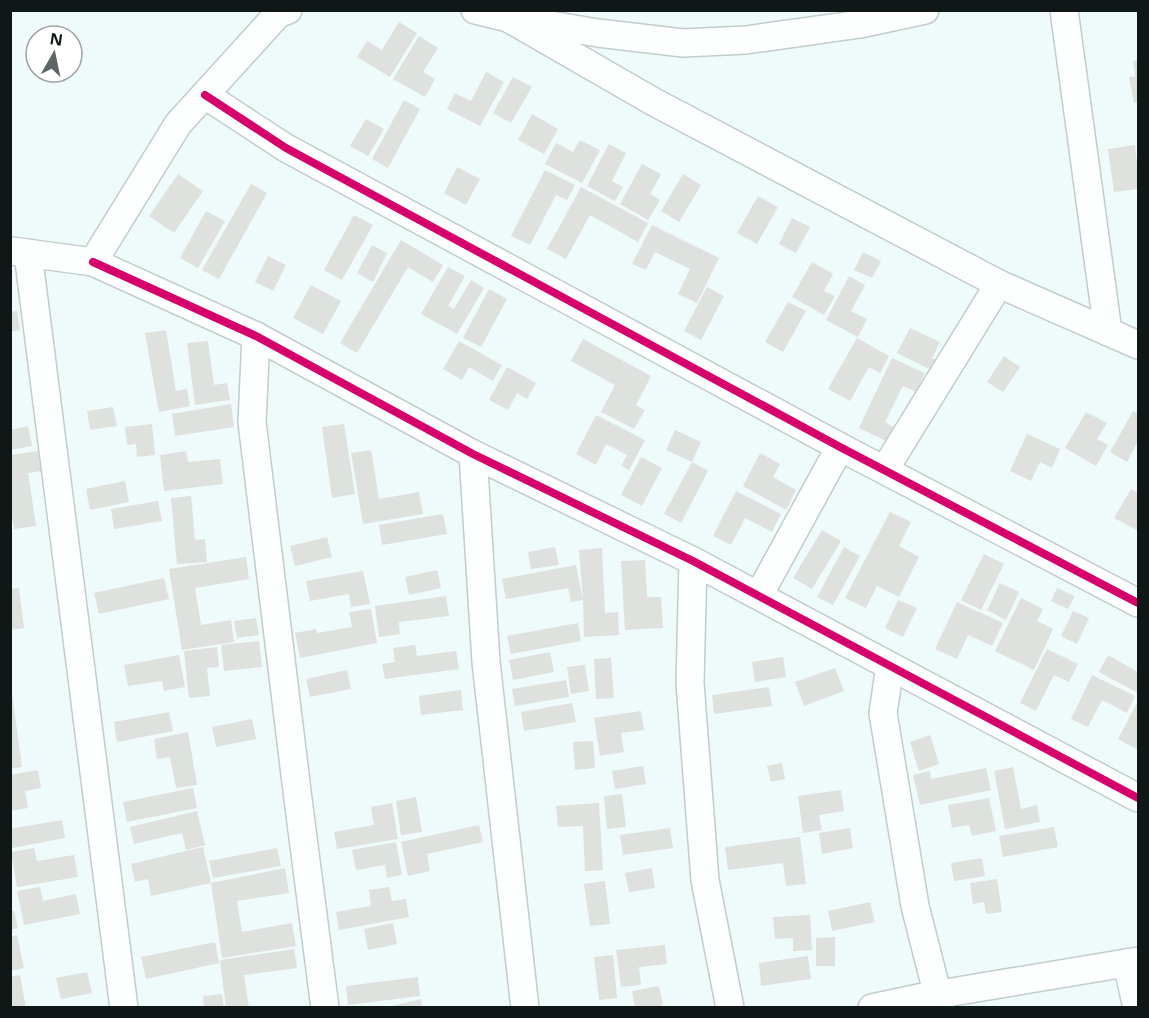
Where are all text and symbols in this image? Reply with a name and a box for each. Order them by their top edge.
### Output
north arrow [24,24,84,84]
text: N [48,27,64,51]

